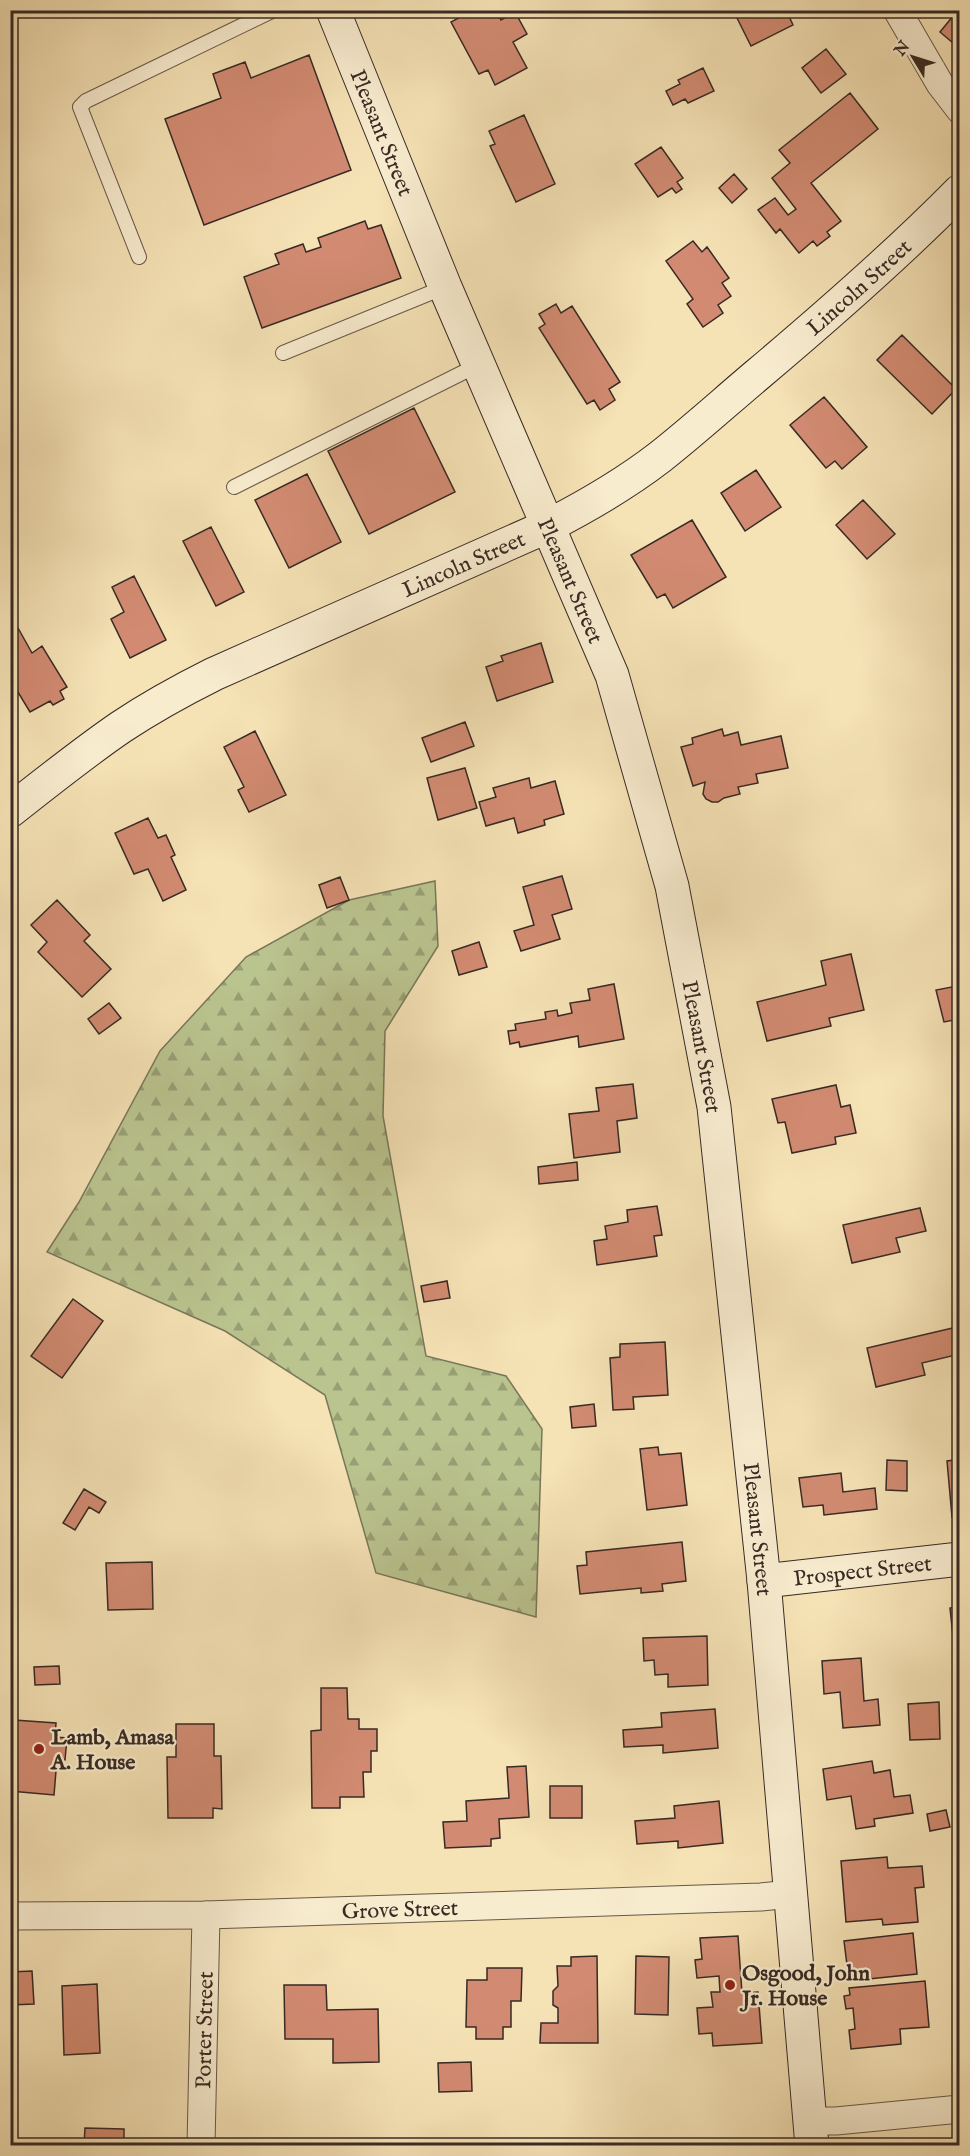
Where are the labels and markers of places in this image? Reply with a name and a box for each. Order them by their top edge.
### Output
place label: Lamb, Amasa A. House [50,1724,175,1777]
marker: Lamb, Amasa A. House [32,1742,46,1756]
place label: Osgood, John Jr. House [739,1960,870,2013]
marker: Osgood, John Jr. House [723,1978,737,1992]

